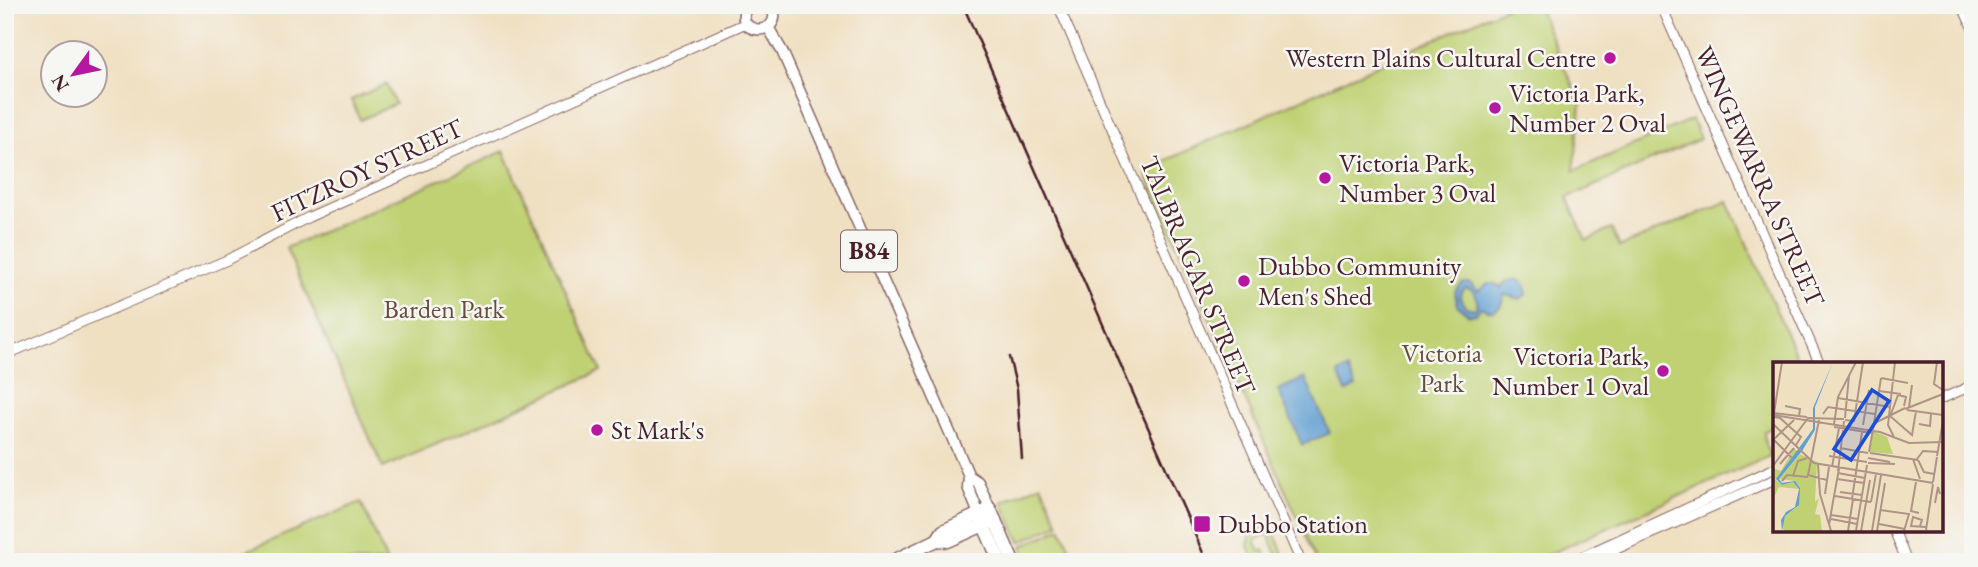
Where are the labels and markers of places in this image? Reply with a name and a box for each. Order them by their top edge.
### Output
place label: Western Plains Cultural Centre [1286,41,1596,75]
marker: Western Plains Cultural Centre [1602,50,1618,66]
place label: Victoria Park, Number 2 Oval [1509,76,1666,140]
marker: Victoria Park, Number 2 Oval [1487,100,1503,116]
place label: Victoria Park, Number 3 Oval [1339,146,1496,210]
marker: Victoria Park, Number 3 Oval [1317,170,1333,186]
place label: Dubbo Community Men's Shed [1258,249,1462,313]
marker: Dubbo Community Men's Shed [1236,273,1252,289]
place label: Victoria Park, Number 1 Oval [1492,339,1649,403]
marker: Victoria Park, Number 1 Oval [1655,363,1671,379]
place label: St Mark's [611,413,704,447]
marker: St Mark's [589,422,605,438]
place label: Dubbo Station [1218,507,1368,541]
marker: Dubbo Station [1192,514,1212,534]

